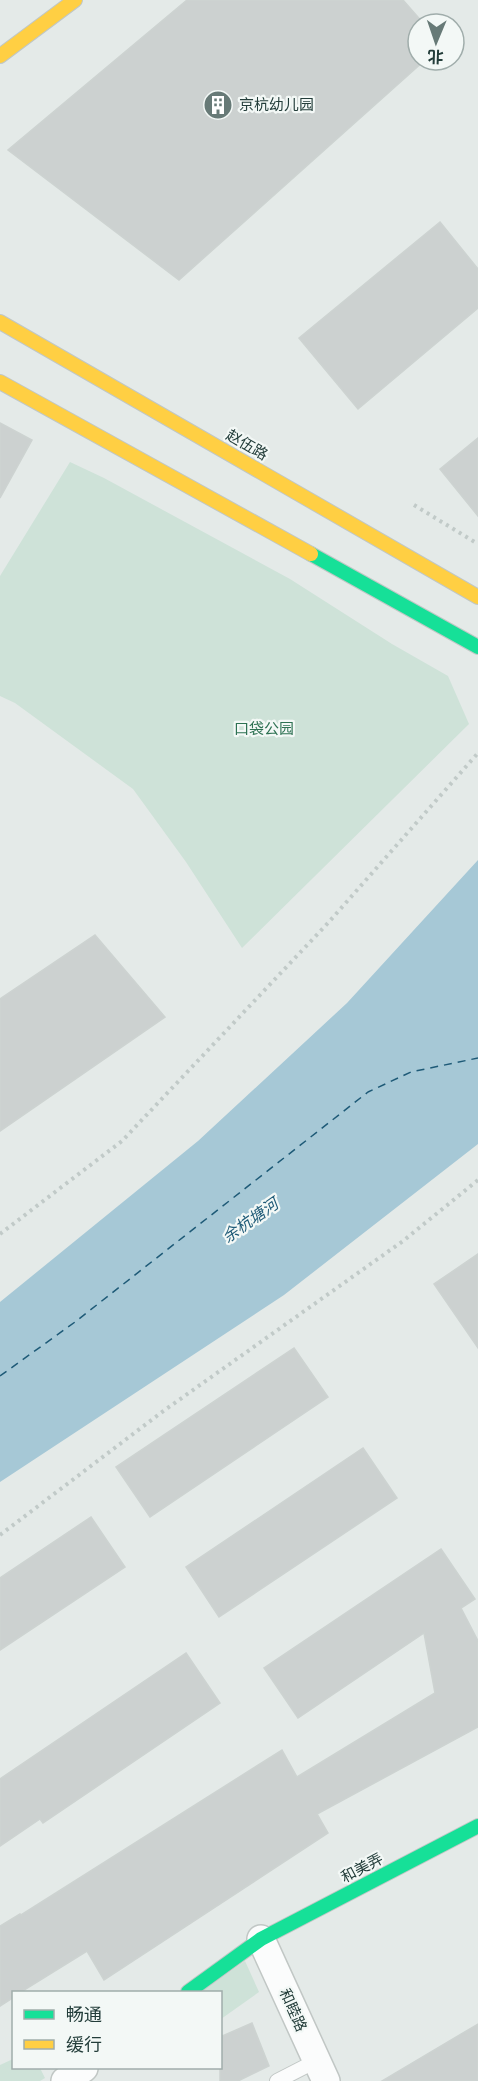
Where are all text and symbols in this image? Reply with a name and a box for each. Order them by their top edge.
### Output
north arrow [406,12,466,72]
text: 北 [427,46,444,68]
building icon: 京杭幼儿园 [202,89,234,121]
place label: 京杭幼儿园 [239,94,314,114]
street label: 赵伍路 [223,424,272,464]
park label: 口袋公园 [234,718,294,738]
water label: 余杭塘河 [217,1191,285,1247]
street label: 和美弄 [337,1848,386,1887]
street label: 和睦路 [276,1985,312,2034]
legend [12,1991,222,2069]
text: 畅通 [66,2002,102,2026]
text: 缓行 [66,2032,102,2056]

